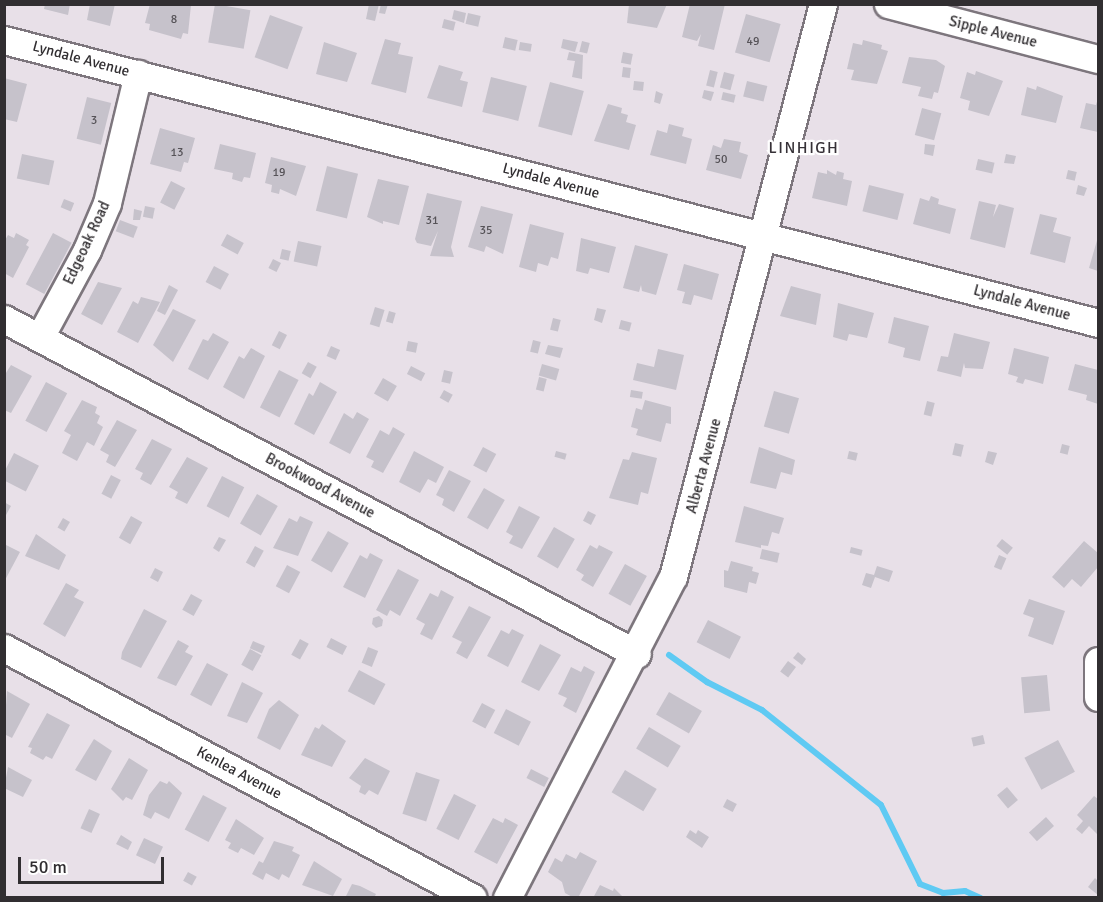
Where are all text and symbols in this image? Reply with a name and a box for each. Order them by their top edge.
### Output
street label: Sipple Avenue [947,12,1039,52]
house number: 8 [171,13,177,27]
house number: 49 [747,35,759,49]
street label: Lyndale Avenue [30,37,132,81]
house number: 3 [91,114,97,128]
district label: LINHIGH [769,138,839,158]
house number: 13 [171,146,183,160]
house number: 50 [715,153,727,167]
street label: Lyndale Avenue [500,159,602,203]
house number: 19 [273,166,285,180]
street label: Edgeoak Road [60,198,114,288]
house number: 31 [426,214,438,228]
house number: 35 [480,224,492,238]
street label: Lyndale Avenue [971,281,1073,325]
street label: Alberta Avenue [683,416,725,516]
street label: Brookwood Avenue [262,450,378,522]
street label: Kenlea Avenue [193,743,285,803]
scale bar [21,845,166,883]
text: 50 m [29,856,67,878]

